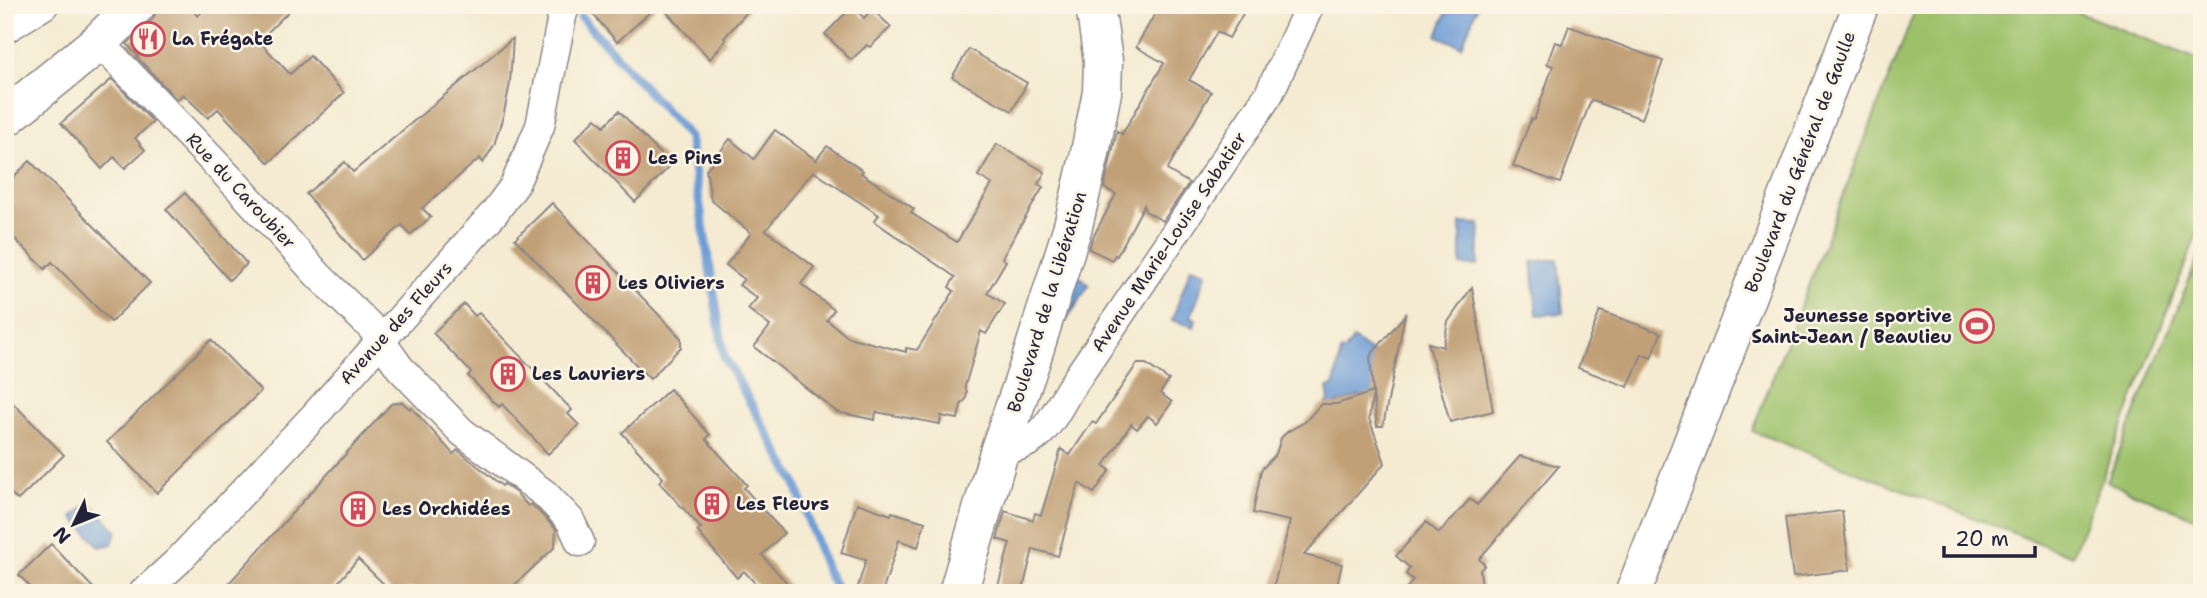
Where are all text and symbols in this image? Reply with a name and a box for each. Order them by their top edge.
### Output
restaurant icon: La Frégate [129,20,167,58]
place label: La Frégate [172,27,274,51]
street label: Boulevard du Général de Gaulle [1739,28,1861,296]
street label: Avenue Marie-Louise Sabatier [1086,127,1252,357]
street label: Rue du Caroubier [181,128,301,254]
building icon: Les Pins [604,139,642,177]
place label: Les Pins [648,146,722,170]
street label: Boulevard de la Libération [1002,188,1092,416]
street label: Avenue des Fleurs [334,256,458,390]
building icon: Les Oliviers [574,264,612,302]
place label: Les Oliviers [618,271,725,295]
place label: Jeunesse sportive Saint-Jean / Beaulieu [1751,304,1952,349]
sports icon: Jeunesse sportive Saint-Jean / Beaulieu [1958,307,1996,345]
building icon: Les Lauriers [489,355,527,393]
place label: Les Lauriers [532,362,645,386]
building icon: Les Fleurs [693,485,731,523]
north arrow [38,490,108,560]
building icon: Les Orchidées [339,490,377,528]
place label: Les Fleurs [736,492,829,516]
place label: Les Orchidées [382,497,511,521]
scale bar [1944,514,2036,558]
text: N [48,521,76,549]
text: 20 m [1955,525,2009,553]

